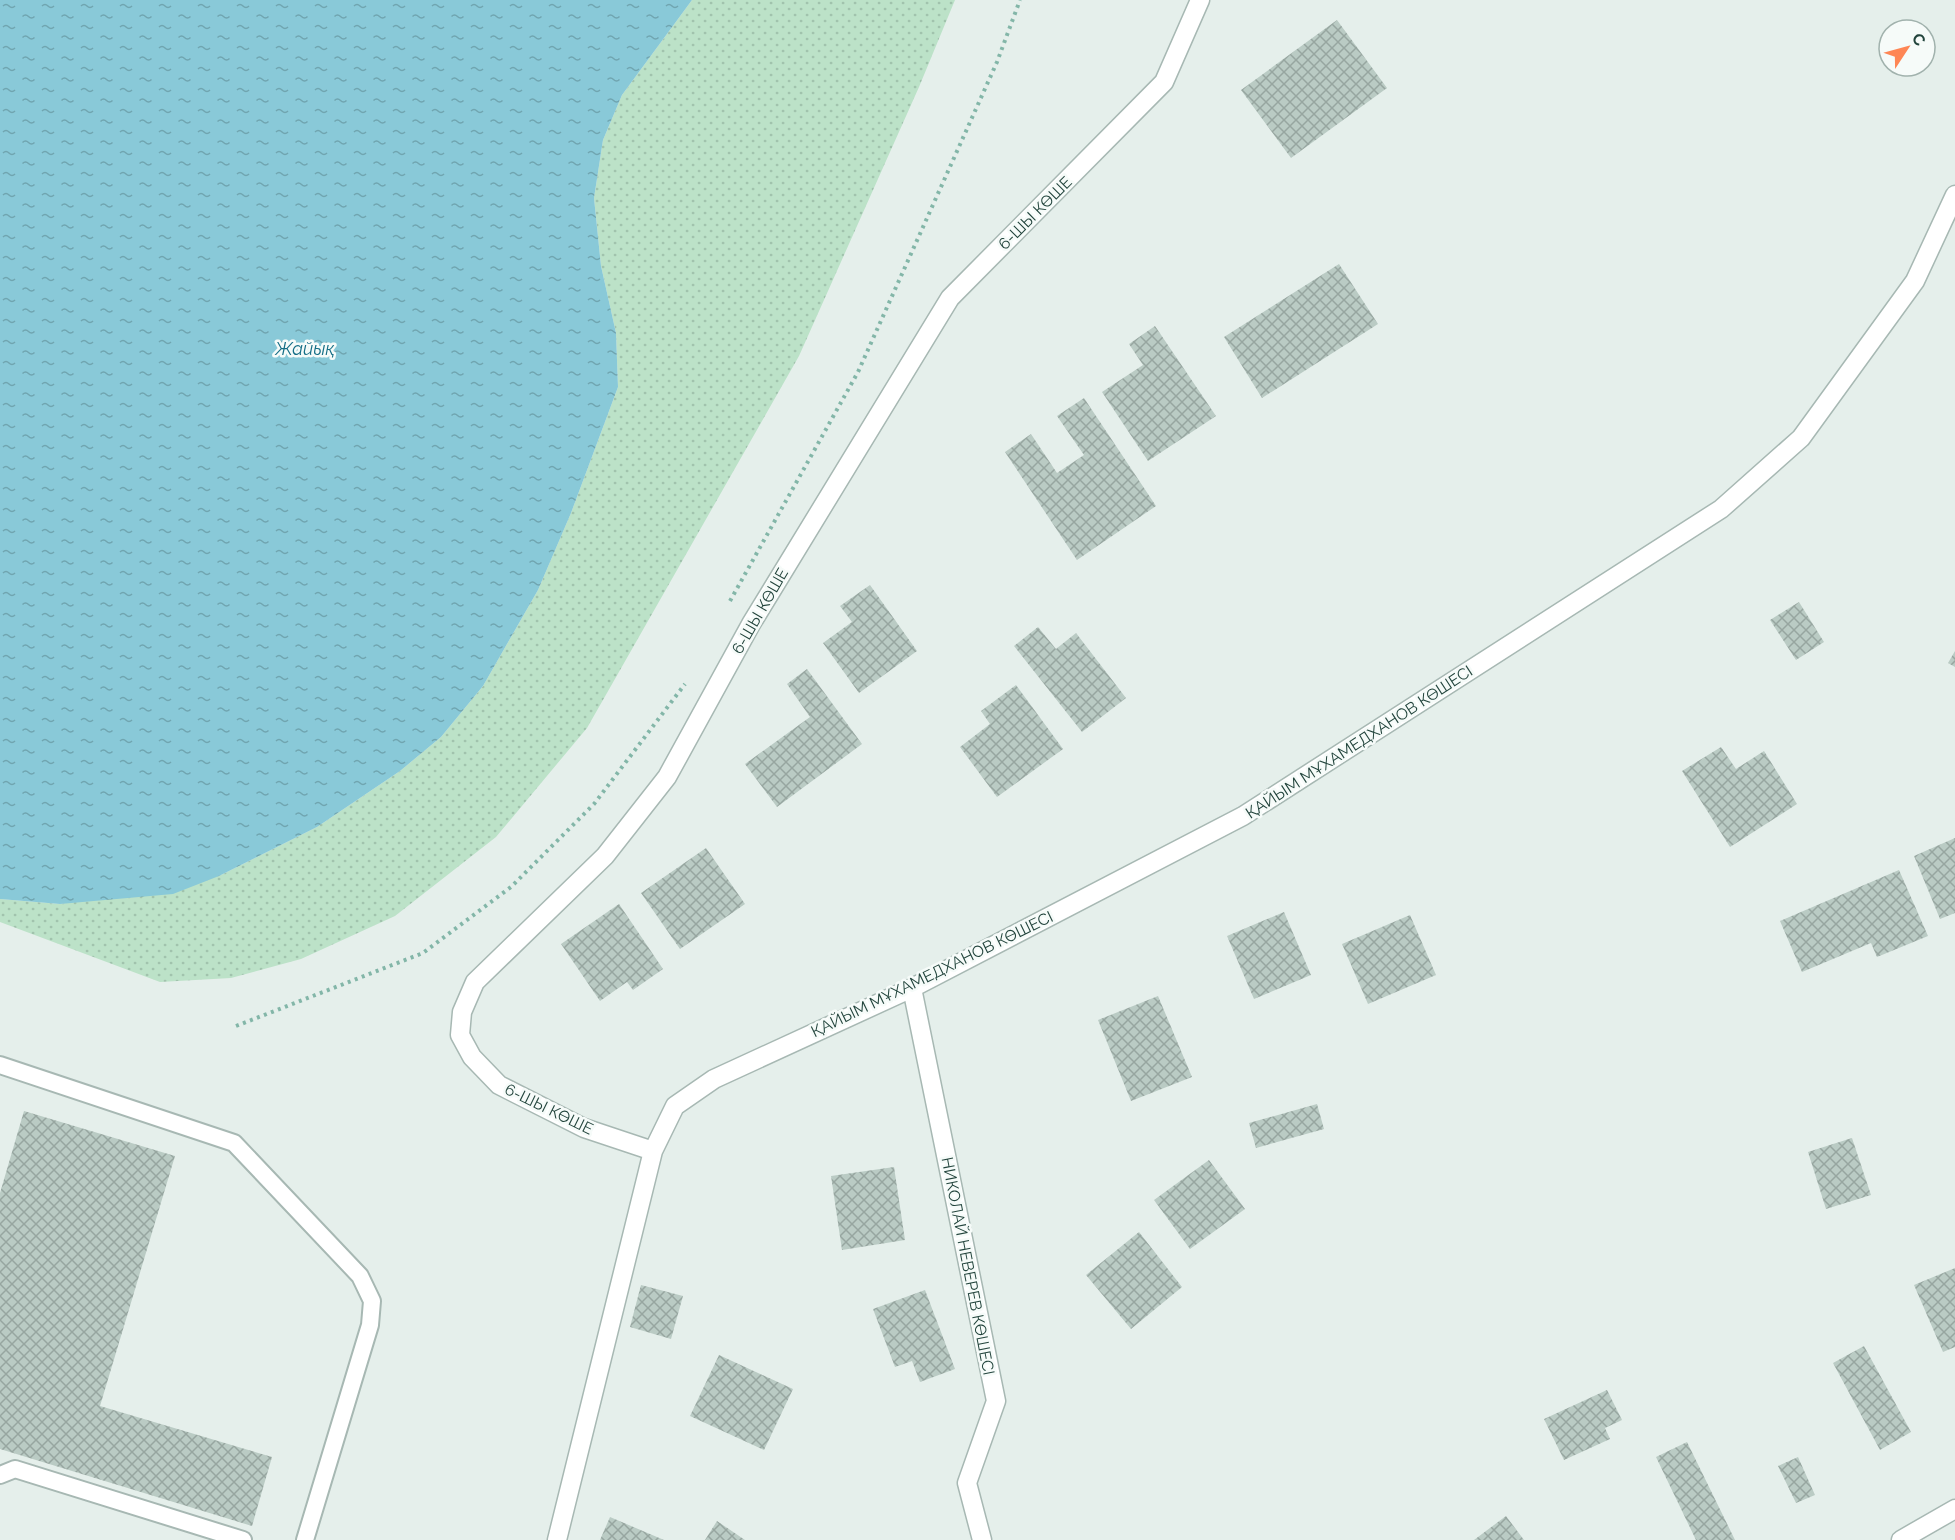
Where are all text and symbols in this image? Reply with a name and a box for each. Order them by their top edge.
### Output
north arrow [1877,18,1937,78]
text: С [1908,29,1930,50]
street label: 6-ШЫ КӨШЕ [994,172,1076,254]
water label: Жайық [274,338,335,359]
street label: 6-ШЫ КӨШЕ [728,565,792,657]
street label: ҚАЙЫМ МҰХАМЕДХАНОВ КӨШЕСI [1242,661,1476,823]
street label: ҚАЙЫМ МҰХАМЕДХАНОВ КӨШЕСI [808,907,1056,1041]
street label: 6-ШЫ КӨШЕ [502,1079,596,1139]
street label: НИКОЛАЙ НЕВЕРЕВ КӨШЕСІ [938,1155,998,1377]

